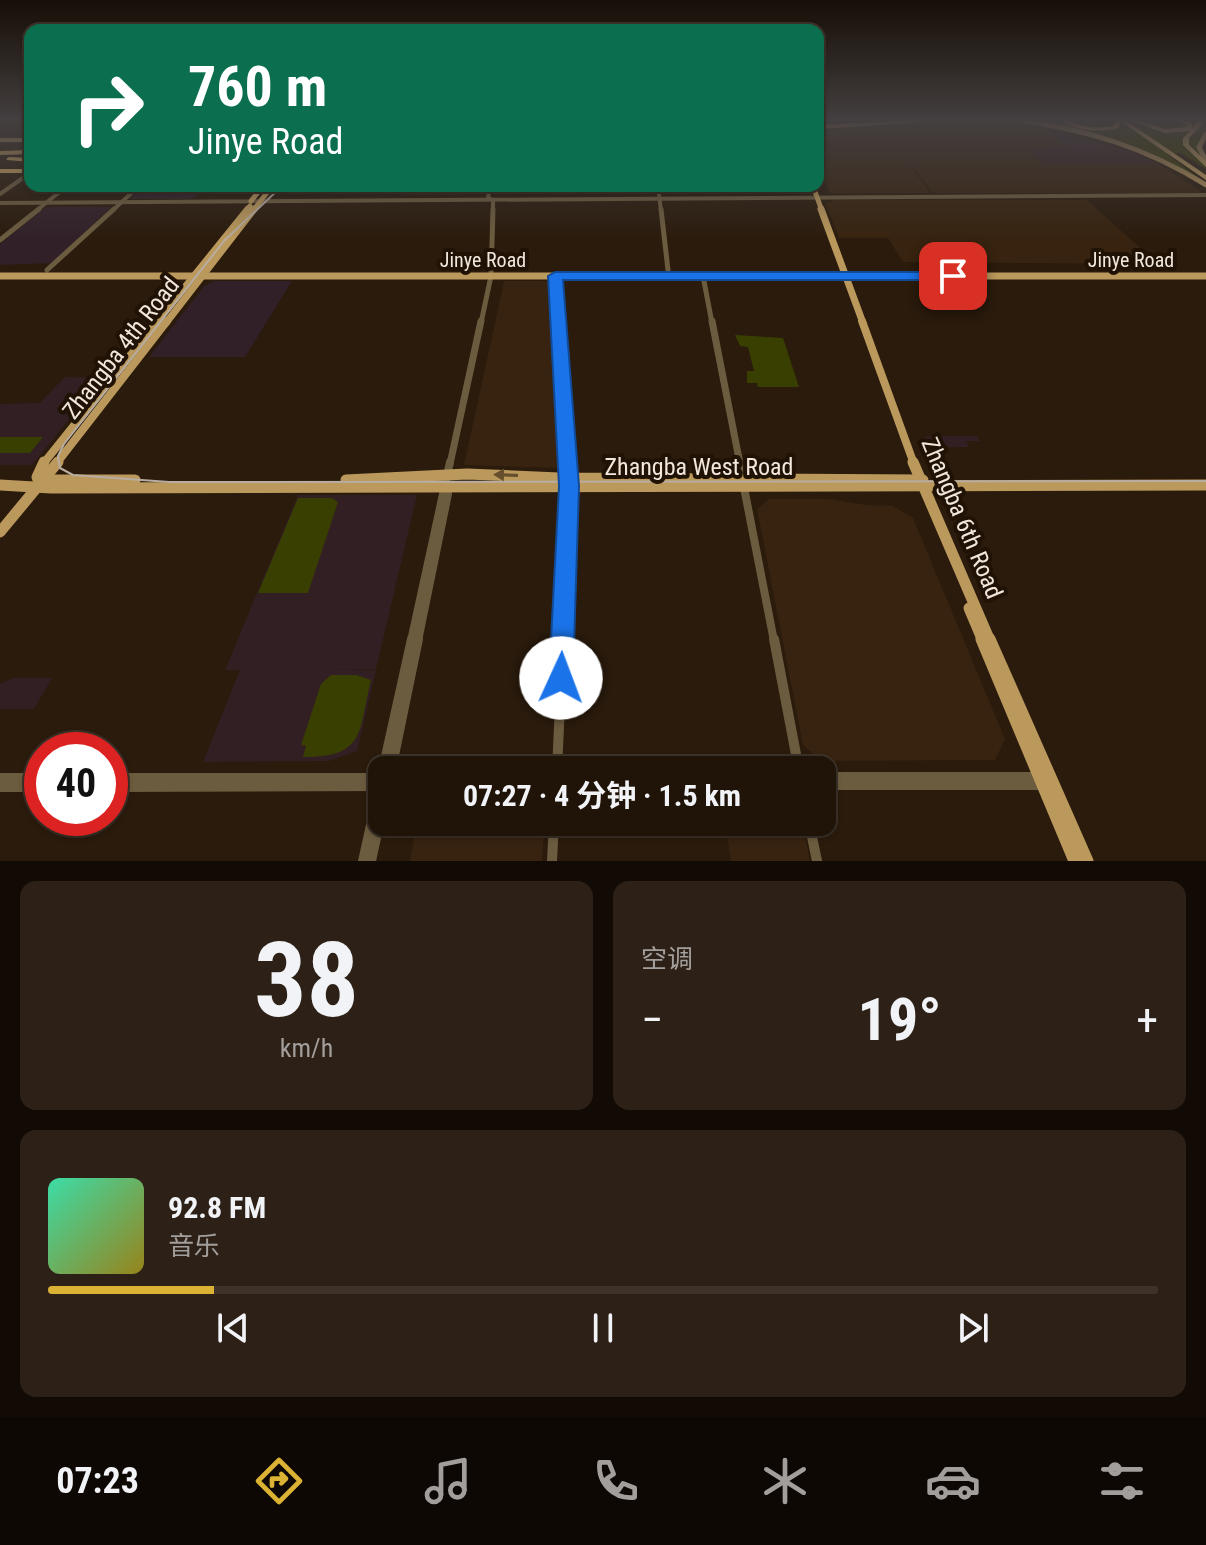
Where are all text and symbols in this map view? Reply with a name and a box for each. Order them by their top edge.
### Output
text: 760 m [188,54,327,120]
icon: right [56,56,160,160]
text: Jinye Road [188,121,343,163]
pin [919,242,987,310]
street label: Jinye Road [440,248,526,272]
street label: Jinye Road [1088,248,1174,272]
icon: arrive [931,254,975,298]
street label: Zhangba 4th Road [57,272,185,424]
street label: Zhangba 6th Road [915,433,1009,603]
street label: Zhangba West Road [605,453,793,481]
one-way arrow [493,469,518,482]
position arrow [519,636,603,720]
speed limit sign: 40 [24,732,128,836]
text: 07:27 · 4 分钟 · 1.5 km [463,778,741,813]
text: 38 [254,920,359,1041]
text: 空调 [641,944,693,974]
text: 19° [858,984,942,1055]
text: − [641,994,663,1046]
text: + [1136,994,1158,1046]
text: km/h [280,1033,333,1063]
text: 92.8 FM [168,1190,266,1225]
text: 音乐 [168,1231,220,1261]
icon: previous [211,1306,255,1350]
icon: pause [581,1306,625,1350]
icon: next [951,1306,995,1350]
icon: directions [251,1453,307,1509]
icon: music [420,1453,476,1509]
icon: phone [588,1453,644,1509]
icon: climate [757,1453,813,1509]
icon: car [925,1453,981,1509]
icon: filters [1094,1453,1150,1509]
text: 07:23 [56,1460,139,1502]

